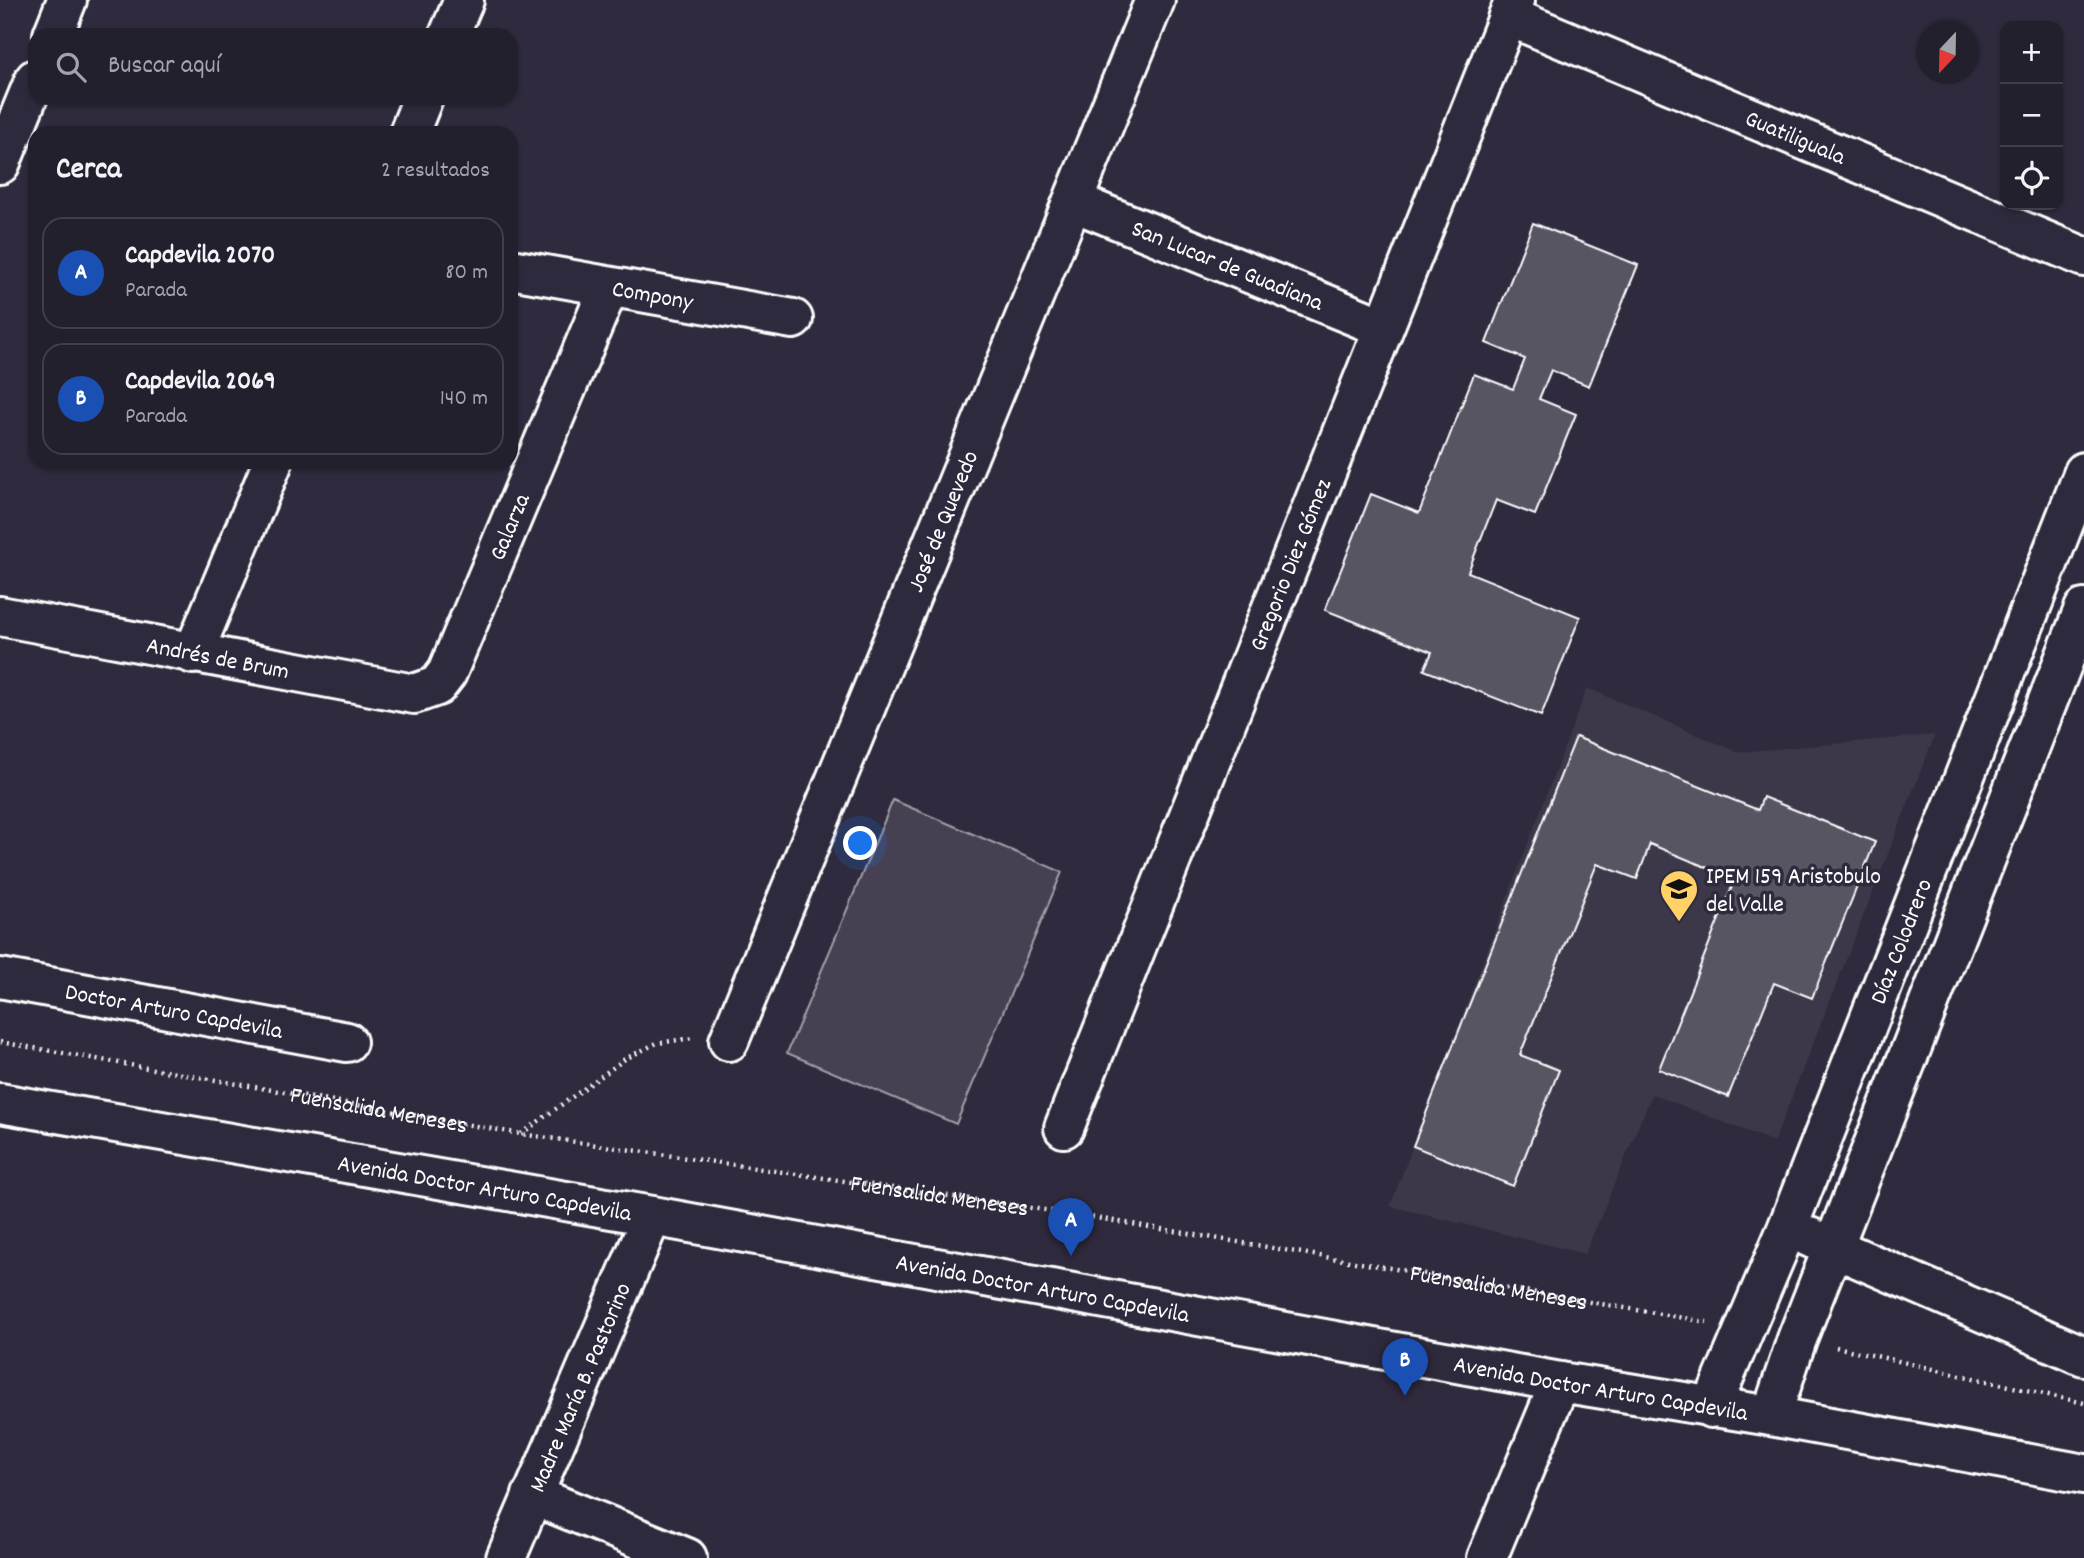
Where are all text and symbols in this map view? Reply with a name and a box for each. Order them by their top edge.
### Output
north arrow [1916,21,1979,84]
map controls [2000,21,2063,210]
button: + [2000,21,2063,84]
search box [28,28,518,105]
icon: search [52,48,90,86]
text: Buscar aquí [108,48,220,85]
button: − [2000,84,2063,147]
street label: Guatiliguala [1739,103,1851,176]
button: locate [2000,147,2063,210]
text: Cerca [56,150,121,193]
text: 2 resultados [381,155,490,188]
street label: San Lucar de Guadiana [1126,213,1328,322]
text: Capdevila 2070 [125,238,275,275]
text: A [75,257,87,290]
text: 80 m [445,257,488,290]
street label: Compony [609,273,697,321]
text: Parada [125,275,187,308]
text: Capdevila 2069 [125,364,276,401]
text: B [76,383,86,416]
text: 140 m [440,383,488,416]
text: Parada [125,401,187,434]
street label: José de Quevedo [900,446,989,598]
street label: Gregorio Diez Gómez [1242,474,1342,657]
street label: Galarza [482,488,541,566]
street label: Andrés de Brum [143,630,292,690]
your location [843,826,877,860]
place label: IPEM 159 Aristobulo del Valle [1706,861,1881,923]
school or university icon: IPEM 159 Aristobulo del Valle [1658,868,1700,923]
street label: Díaz Colodrero [1863,874,1943,1010]
street label: Doctor Arturo Capdevila [62,976,286,1050]
street label: Fuensalida Meneses [287,1080,470,1144]
street label: Avenida Doctor Arturo Capdevila [335,1148,635,1232]
street label: Fuensalida Meneses [848,1168,1030,1227]
pin: A [1048,1198,1094,1256]
street label: Avenida Doctor Arturo Capdevila [893,1247,1192,1334]
street label: Fuensalida Meneses [1407,1258,1590,1321]
street label: Madre María B. Pastorino [522,1278,642,1498]
pin: B [1382,1338,1428,1396]
street label: Avenida Doctor Arturo Capdevila [1451,1349,1751,1432]

